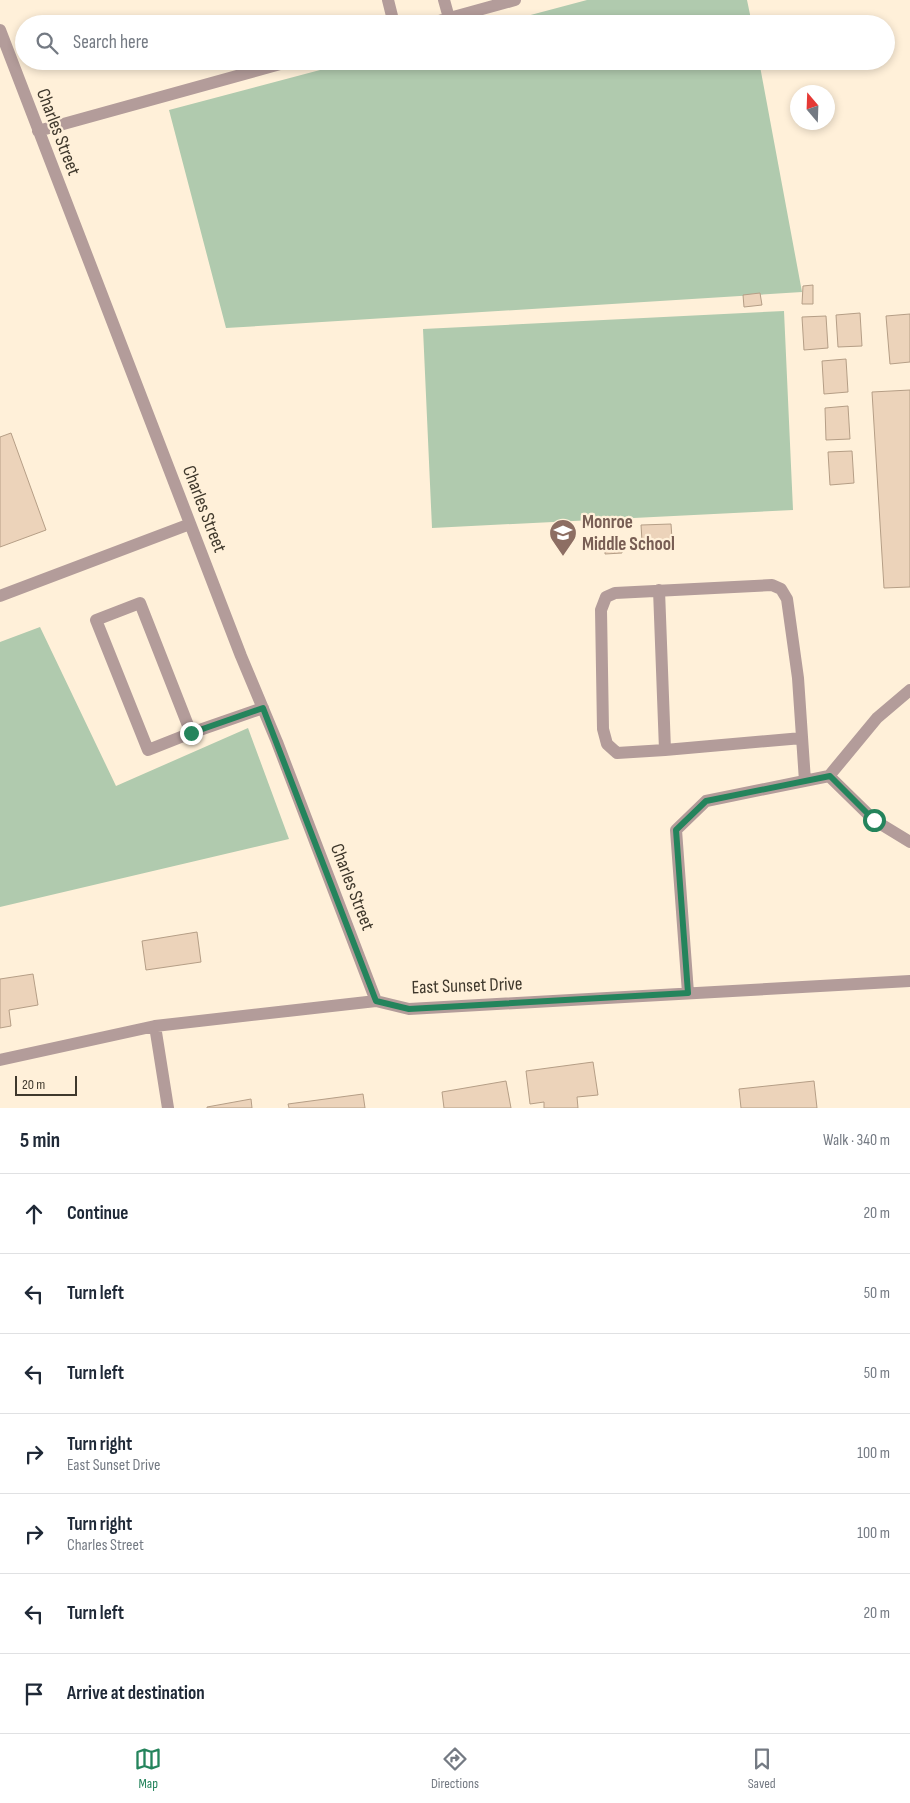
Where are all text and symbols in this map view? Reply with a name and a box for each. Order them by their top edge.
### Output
search box [15,15,895,70]
icon: search [33,29,61,57]
text: Search here [73,31,149,54]
street label: Charles Street [31,85,85,179]
north arrow [790,85,835,130]
street label: Charles Street [177,462,231,556]
place label: Monroe Middle School [582,511,675,556]
school or university icon: Monroe Middle School [548,518,578,557]
route end [180,722,203,745]
route start [863,809,886,832]
street label: Charles Street [325,840,379,934]
street label: East Sunset Drive [411,973,523,999]
scale bar [15,1073,78,1096]
text: 20 m [22,1076,45,1093]
text: 5 min [20,1128,60,1153]
text: Walk · 340 m [823,1131,890,1150]
icon: ahead [20,1200,48,1228]
text: Continue [67,1202,128,1225]
text: 20 m [863,1204,890,1223]
icon: left [20,1280,48,1308]
text: Turn left [67,1282,124,1305]
text: 50 m [864,1284,890,1303]
icon: left [20,1360,48,1388]
text: Turn left [67,1362,124,1385]
text: 50 m [864,1364,890,1383]
text: Turn right [67,1433,132,1456]
icon: right [20,1440,48,1468]
text: 100 m [857,1444,890,1463]
text: East Sunset Drive [67,1456,161,1475]
text: Turn right [67,1513,132,1536]
icon: right [20,1520,48,1548]
text: 100 m [857,1524,890,1543]
text: Charles Street [67,1536,144,1555]
icon: left [20,1600,48,1628]
text: Turn left [67,1602,124,1625]
text: 20 m [863,1604,890,1623]
icon: arrive [20,1680,48,1708]
text: Arrive at destination [67,1682,205,1705]
tab: Map [134,1745,162,1792]
tab: Directions [431,1745,479,1792]
tab: Saved [748,1745,776,1792]

